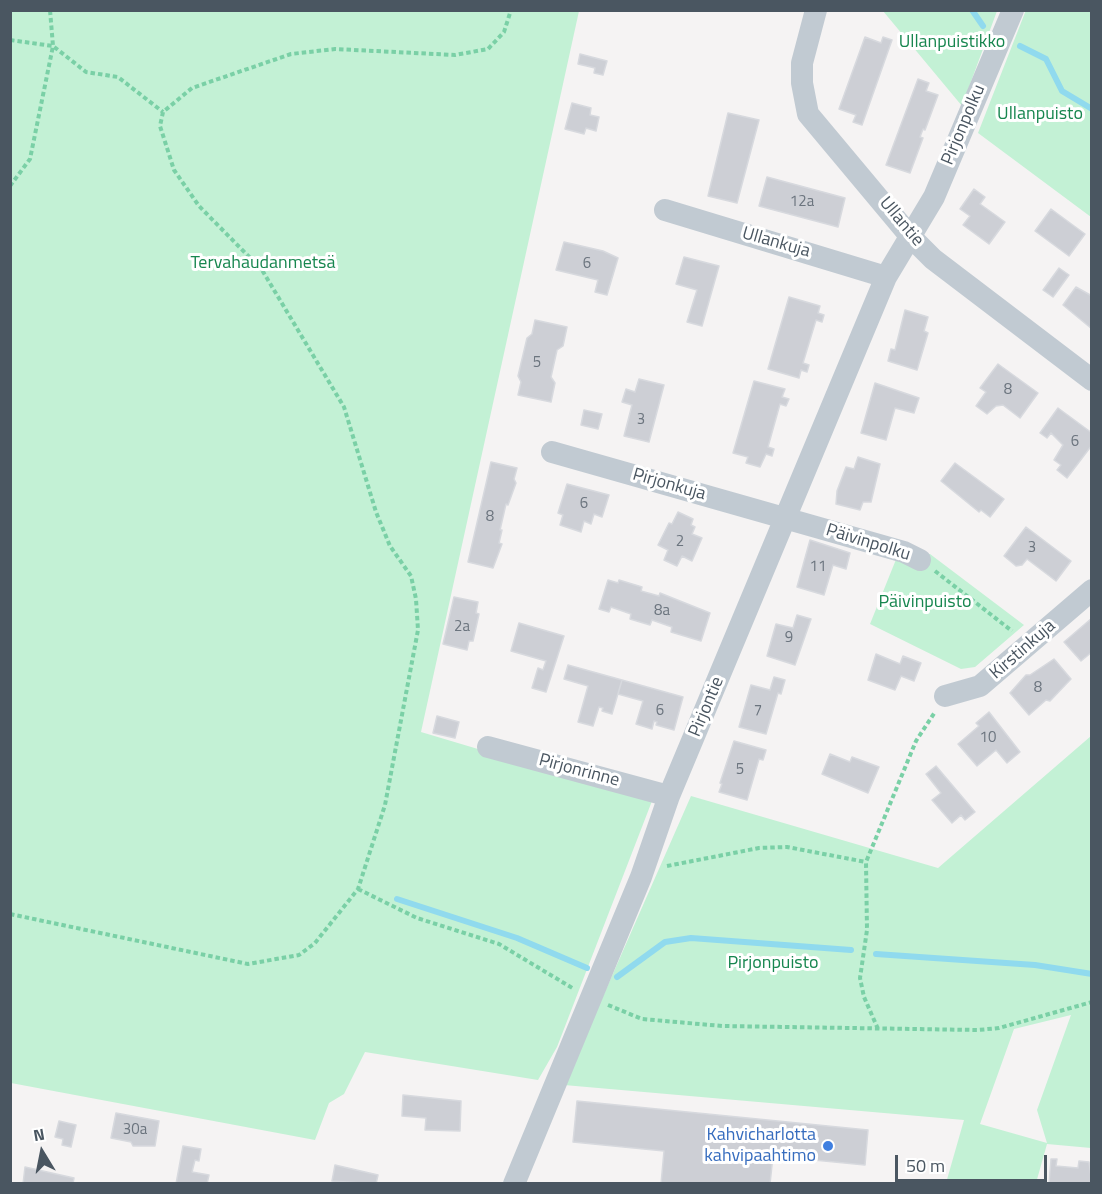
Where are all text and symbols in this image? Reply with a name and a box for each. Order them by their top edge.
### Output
park label: Ullanpuistikko [899,32,1005,54]
street label: Pirjonpolku [937,82,991,168]
park label: Ullanpuisto [997,104,1083,126]
house number: 12a [790,193,814,211]
street label: Ullantie [874,193,928,251]
street label: Ullankuja [740,223,812,263]
park label: Tervahaudanmetsä [191,253,335,275]
house number: 6 [583,255,591,273]
house number: 5 [533,354,541,372]
house number: 8 [1004,381,1012,399]
house number: 3 [637,411,645,429]
house number: 6 [1071,433,1079,451]
street label: Pirjonkuja [630,464,708,506]
house number: 6 [580,495,588,513]
house number: 8 [486,508,494,526]
street label: Päivinpolku [823,520,913,566]
house number: 2 [676,533,684,551]
house number: 3 [1028,539,1036,557]
house number: 11 [810,558,826,576]
park label: Päivinpuisto [879,592,971,614]
house number: 8a [654,602,670,620]
street label: Kirstinkuja [986,616,1060,684]
house number: 2a [454,618,470,636]
house number: 9 [785,629,793,647]
street label: Pirjontie [685,674,729,740]
house number: 8 [1034,679,1042,697]
house number: 6 [656,702,664,720]
house number: 7 [754,702,762,720]
house number: 10 [980,729,996,747]
street label: Pirjonrinne [536,750,622,792]
house number: 5 [736,761,744,779]
park label: Pirjonpuisto [727,953,819,975]
text: N [31,1121,46,1147]
house number: 30a [123,1121,147,1139]
north arrow [12,1122,72,1182]
place label: Kahvicharlotta kahvipaahtimo [704,1125,816,1168]
marker: Kahvicharlotta kahvipaahtimo [821,1139,835,1153]
scale bar [898,1143,1050,1181]
text: 50 m [906,1152,945,1179]

